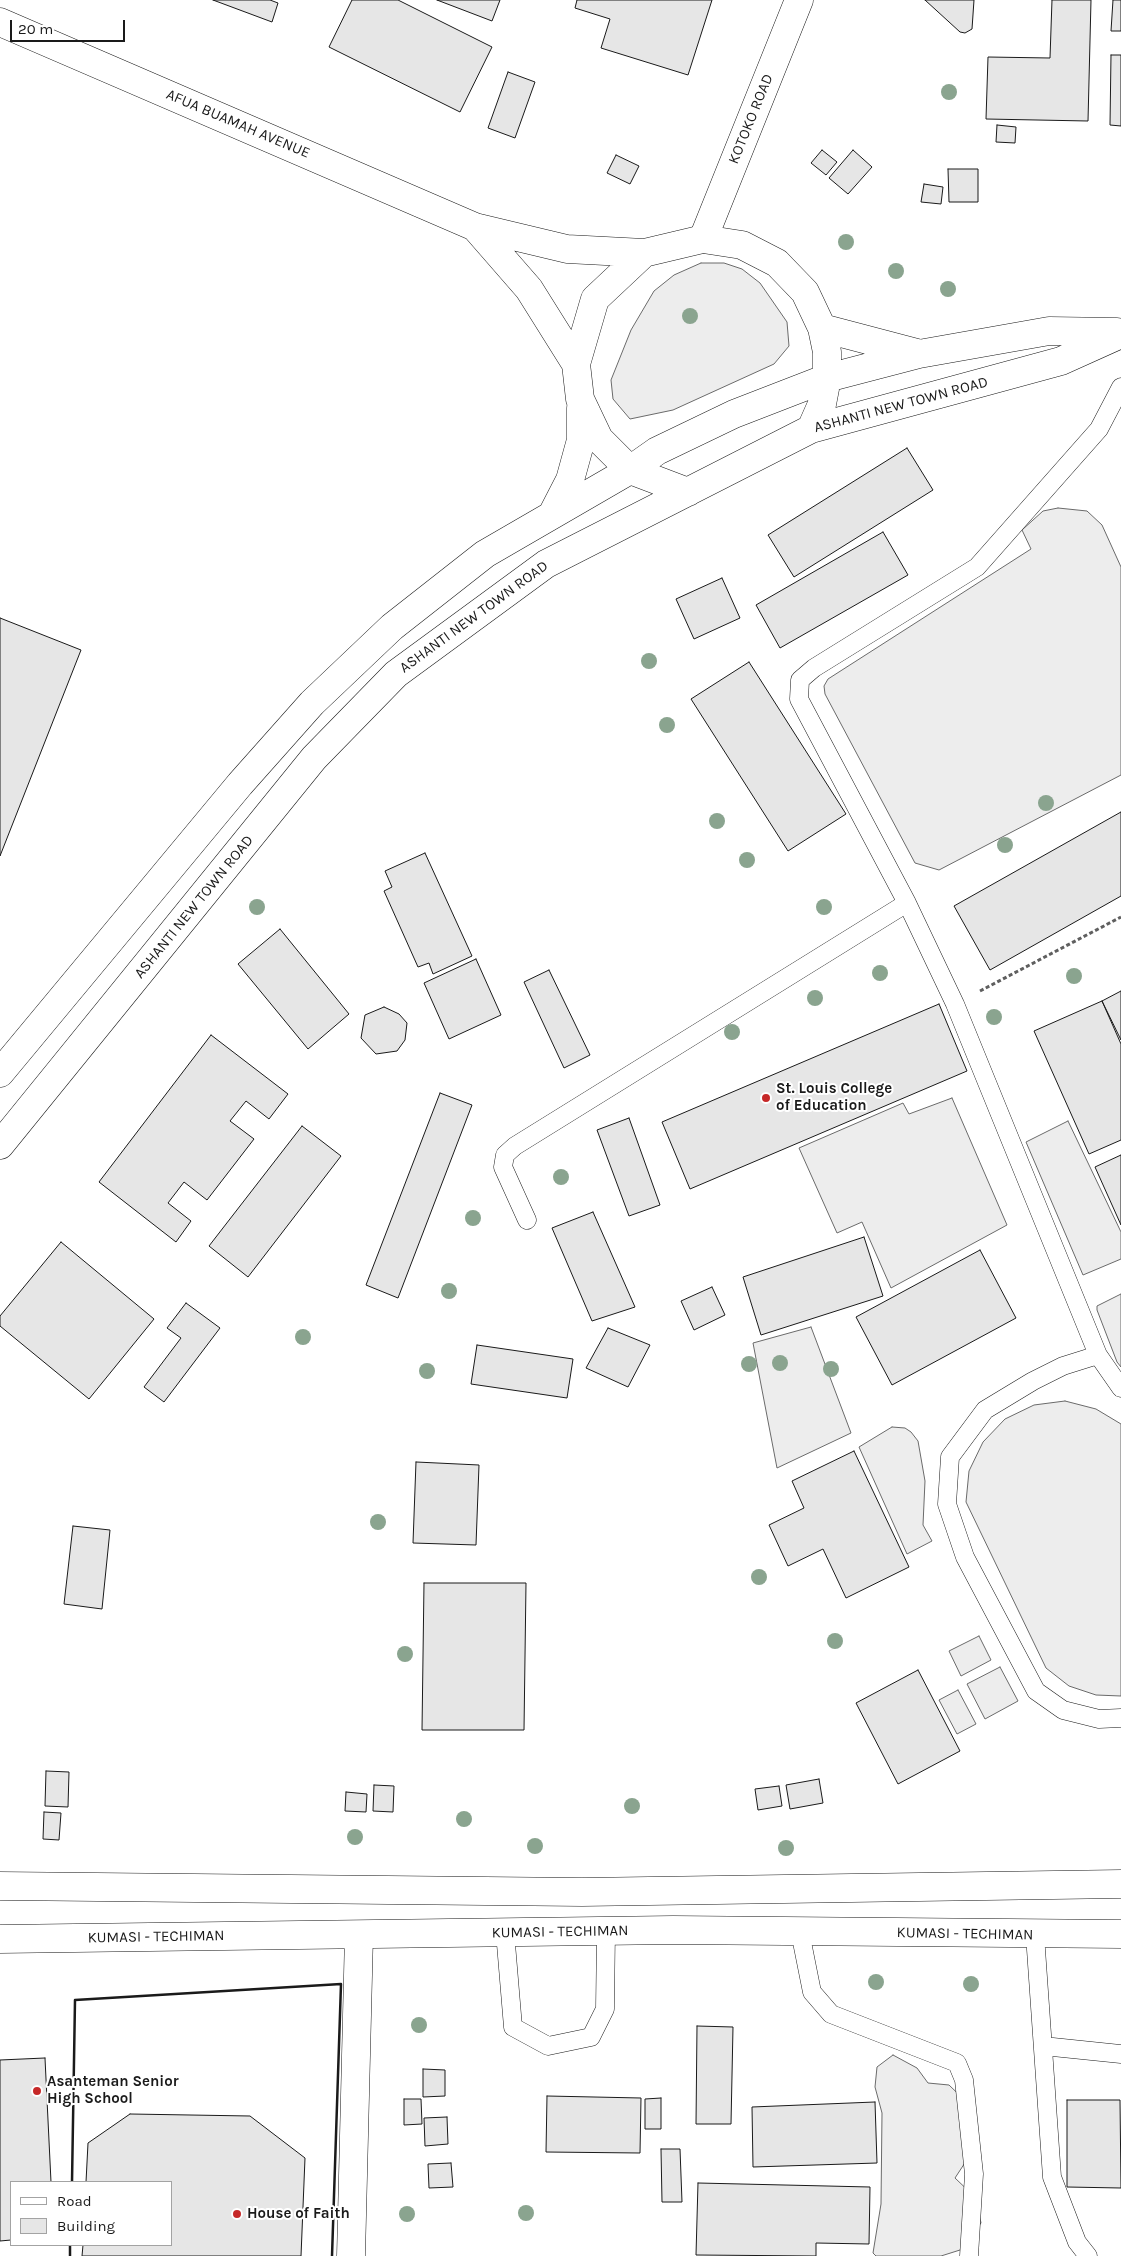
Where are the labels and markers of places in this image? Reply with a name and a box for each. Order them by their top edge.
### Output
place label: St. Louis College of Education [776,1080,892,1115]
marker: St. Louis College of Education [760,1092,772,1104]
place label: Asanteman Senior High School [47,2073,179,2108]
marker: Asanteman Senior High School [31,2085,43,2097]
place label: House of Faith [247,2205,350,2223]
marker: House of Faith [231,2208,243,2220]

